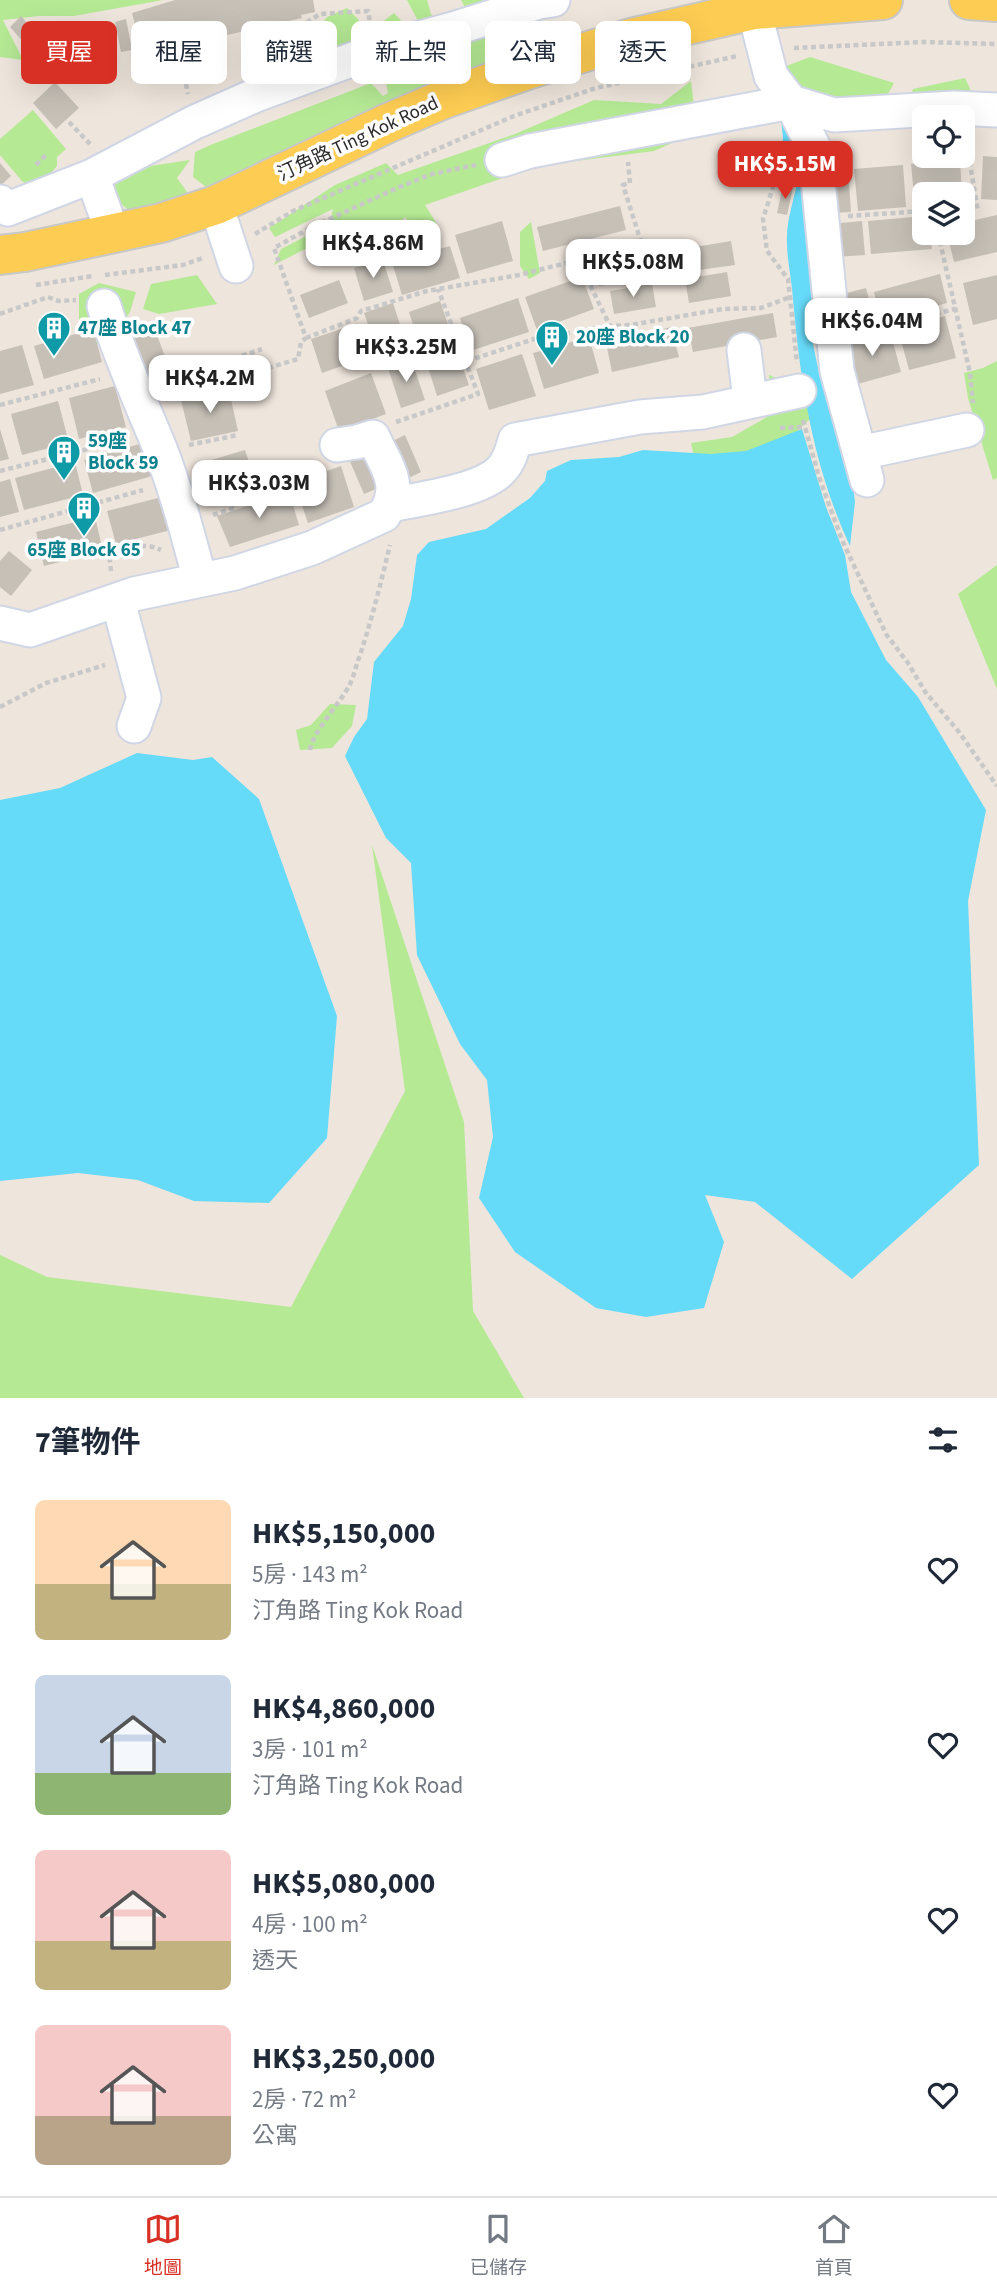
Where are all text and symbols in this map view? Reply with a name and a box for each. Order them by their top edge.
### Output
chip: 買屋 [21,21,117,84]
chip: 租屋 [131,21,227,84]
chip: 篩選 [241,21,337,84]
chip: 新上架 [351,21,471,84]
chip: 公寓 [485,21,581,84]
chip: 透天 [595,21,691,84]
street label: 汀角路 Ting Kok Road [273,90,443,188]
map controls [912,105,975,245]
button: locate [912,105,975,168]
pin: HK$5.15M [713,142,857,201]
text: HK$5.15M [734,147,836,180]
button: layers [912,182,975,245]
pin: HK$4.86M [301,220,445,280]
text: HK$4.86M [322,226,424,259]
pin: HK$5.08M [561,240,705,299]
text: HK$5.08M [582,245,684,278]
pin: HK$6.04M [800,298,944,358]
text: HK$6.04M [821,304,923,337]
building icon: 47座 Block 47 [35,309,73,358]
place label: 47座 Block 47 [78,315,192,342]
building icon: 20座 Block 20 [533,318,571,367]
pin: HK$3.25M [334,324,478,384]
place label: 20座 Block 20 [576,324,690,351]
text: HK$3.25M [355,330,457,363]
pin: HK$4.2M [145,356,275,415]
text: HK$4.2M [165,361,255,394]
place label: 59座 Block 59 [88,428,159,477]
building icon: 59座 Block 59 [45,433,83,482]
pin: HK$3.03M [187,461,331,520]
text: HK$3.03M [208,466,310,499]
building icon: 65座 Block 65 [65,489,103,538]
place label: 65座 Block 65 [27,537,141,564]
text: 7筆物件 [35,1421,141,1464]
icon: filters [924,1421,962,1459]
text: HK$5,150,000 [252,1512,435,1555]
icon: home [91,1528,175,1612]
icon: heart [924,1551,962,1589]
text: 5房 · 143 m² [252,1558,368,1591]
text: 汀角路 Ting Kok Road [252,1594,463,1627]
text: HK$4,860,000 [252,1687,435,1730]
icon: home [91,1703,175,1787]
icon: heart [924,1726,962,1764]
text: 3房 · 101 m² [252,1733,368,1766]
text: 汀角路 Ting Kok Road [252,1769,463,1802]
text: HK$5,080,000 [252,1862,435,1905]
icon: home [91,1878,175,1962]
icon: heart [924,1901,962,1939]
text: 4房 · 100 m² [252,1908,368,1941]
text: 透天 [252,1944,298,1977]
text: HK$3,250,000 [252,2037,435,2080]
icon: home [91,2053,175,2137]
icon: heart [924,2076,962,2114]
text: 2房 · 72 m² [252,2083,356,2116]
text: 公寓 [252,2119,298,2152]
tab: 地圖 [144,2210,182,2282]
tab: 已儲存 [470,2210,527,2282]
tab: 首頁 [815,2210,853,2282]

